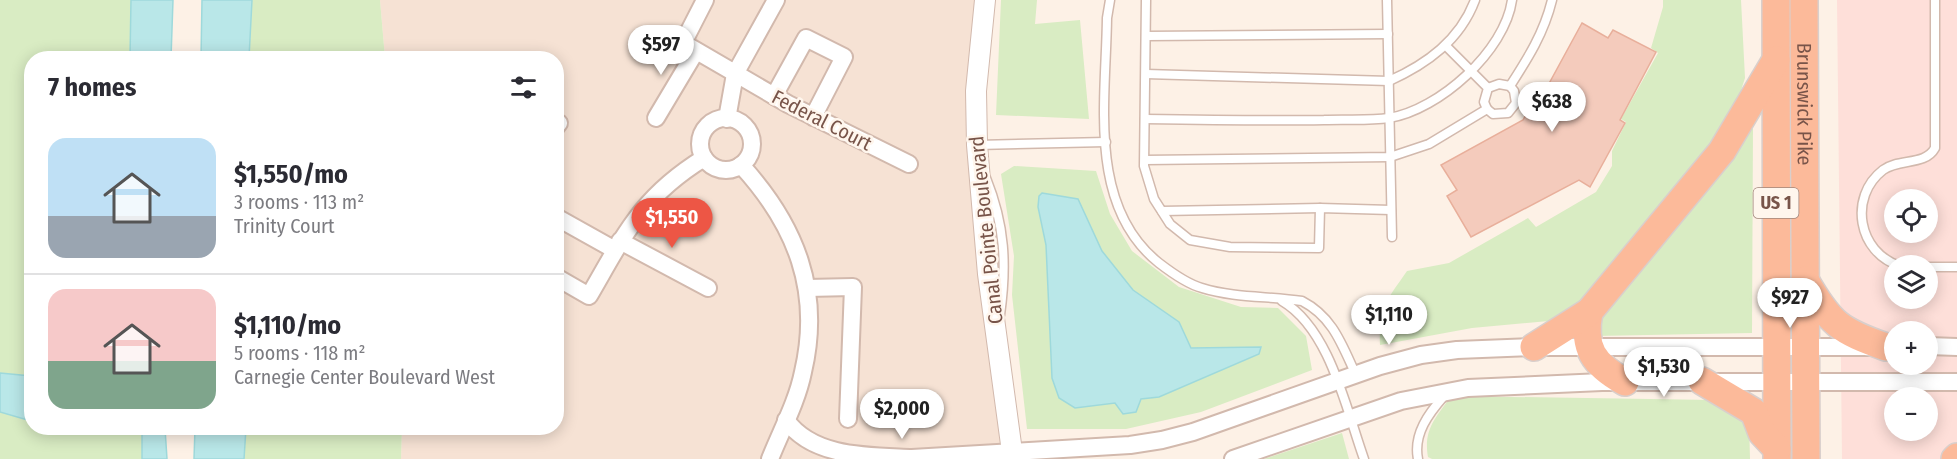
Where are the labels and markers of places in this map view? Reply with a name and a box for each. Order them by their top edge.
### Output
pin: $597 [625,25,697,76]
pin: $638 [1516,82,1588,133]
pin: $1,550 [623,198,721,249]
pin: $927 [1754,278,1826,329]
pin: $1,110 [1340,295,1438,346]
pin: $1,530 [1615,347,1713,398]
pin: $2,000 [853,389,951,440]

